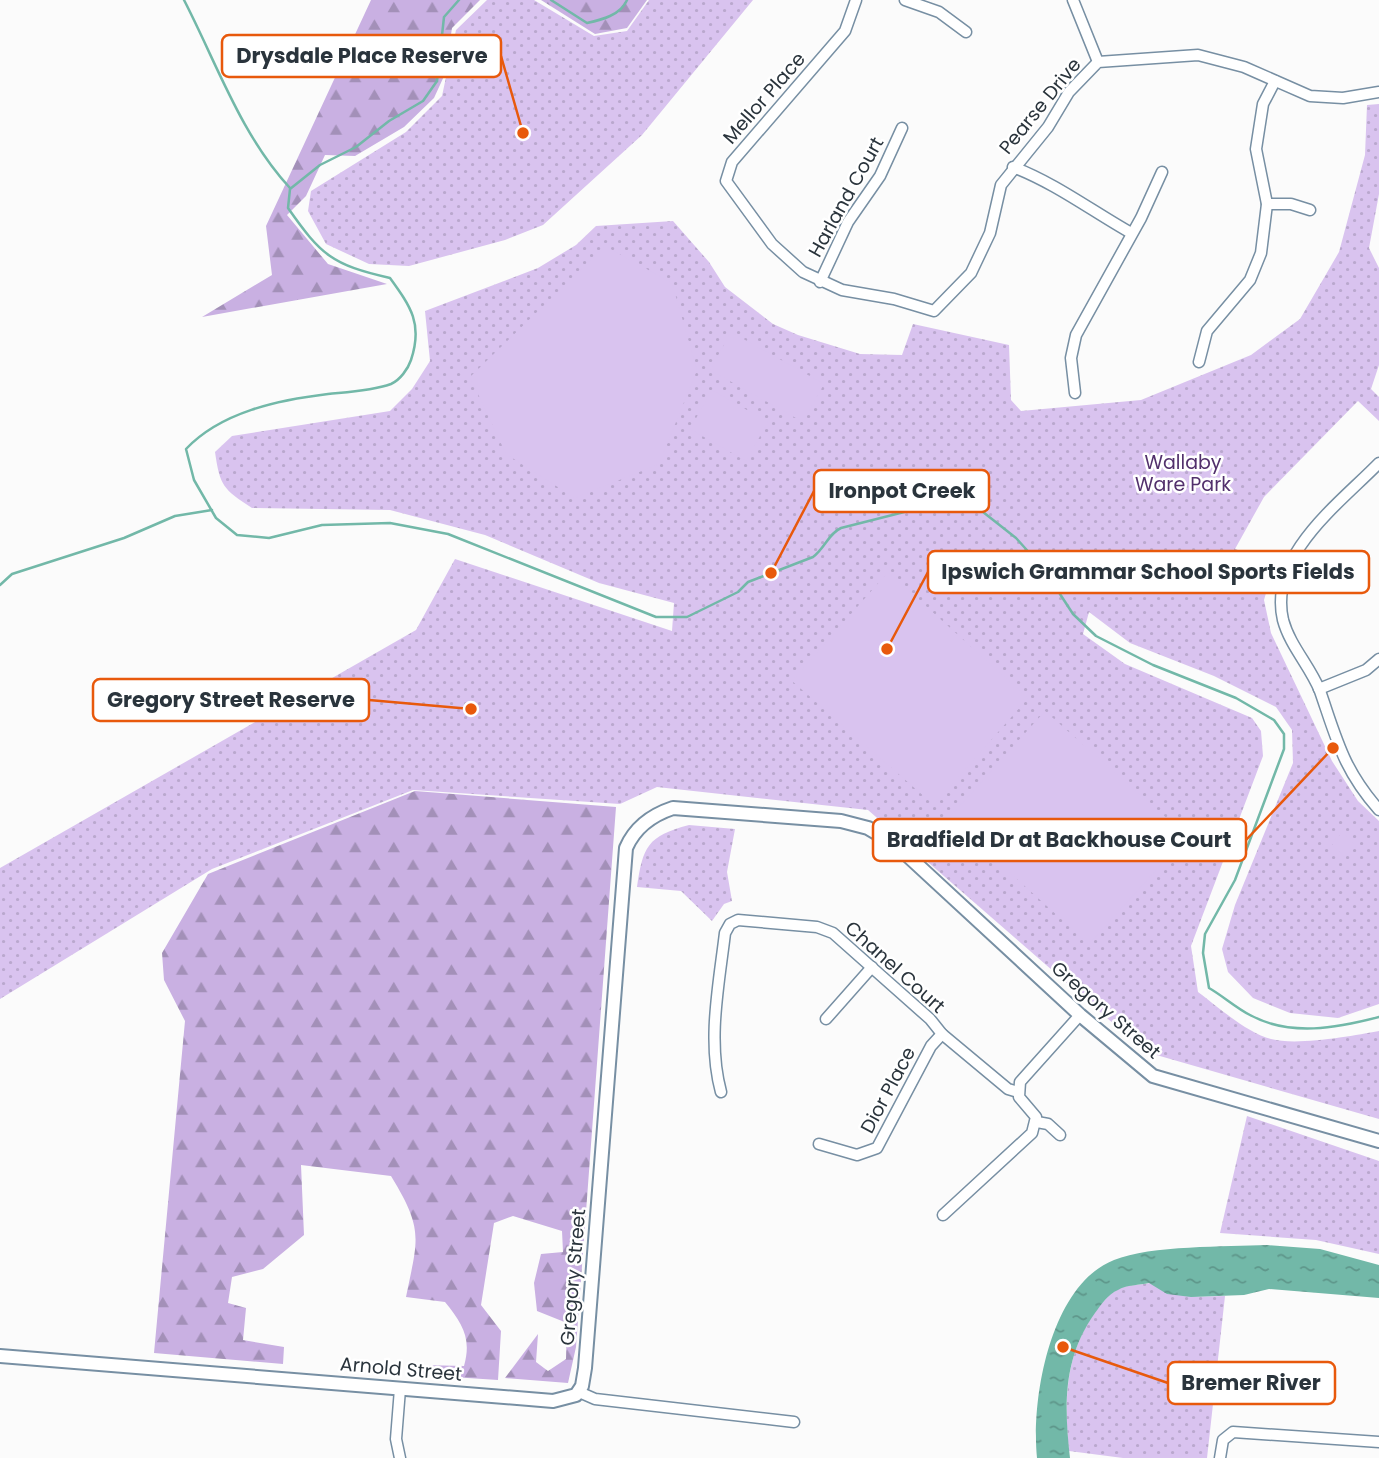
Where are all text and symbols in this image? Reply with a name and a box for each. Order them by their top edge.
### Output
callout: Drysdale Place Reserve [222,35,501,77]
text: Drysdale Place Reserve [236,41,488,70]
street label: Mellor Place [717,46,811,150]
street label: Pearse Drive [993,52,1087,160]
street label: Harland Court [802,132,890,262]
park label: Wallaby Ware Park [1135,449,1231,498]
callout: Ironpot Creek [814,470,989,512]
text: Ironpot Creek [828,476,976,505]
callout: Ipswich Grammar School Sports Fields [928,551,1369,593]
text: Ipswich Grammar School Sports Fields [941,557,1355,586]
callout: Gregory Street Reserve [93,679,369,721]
text: Gregory Street Reserve [107,685,355,714]
callout: Bradfield Dr at Backhouse Court [873,819,1246,861]
text: Bradfield Dr at Backhouse Court [887,825,1231,854]
street label: Chanel Court [839,915,951,1019]
street label: Gregory Street [1045,955,1167,1065]
street label: Dior Place [854,1042,922,1138]
street label: Gregory Street [554,1207,592,1346]
street label: Arnold Street [339,1350,463,1388]
callout: Bremer River [1168,1362,1335,1404]
text: Bremer River [1181,1368,1321,1397]

